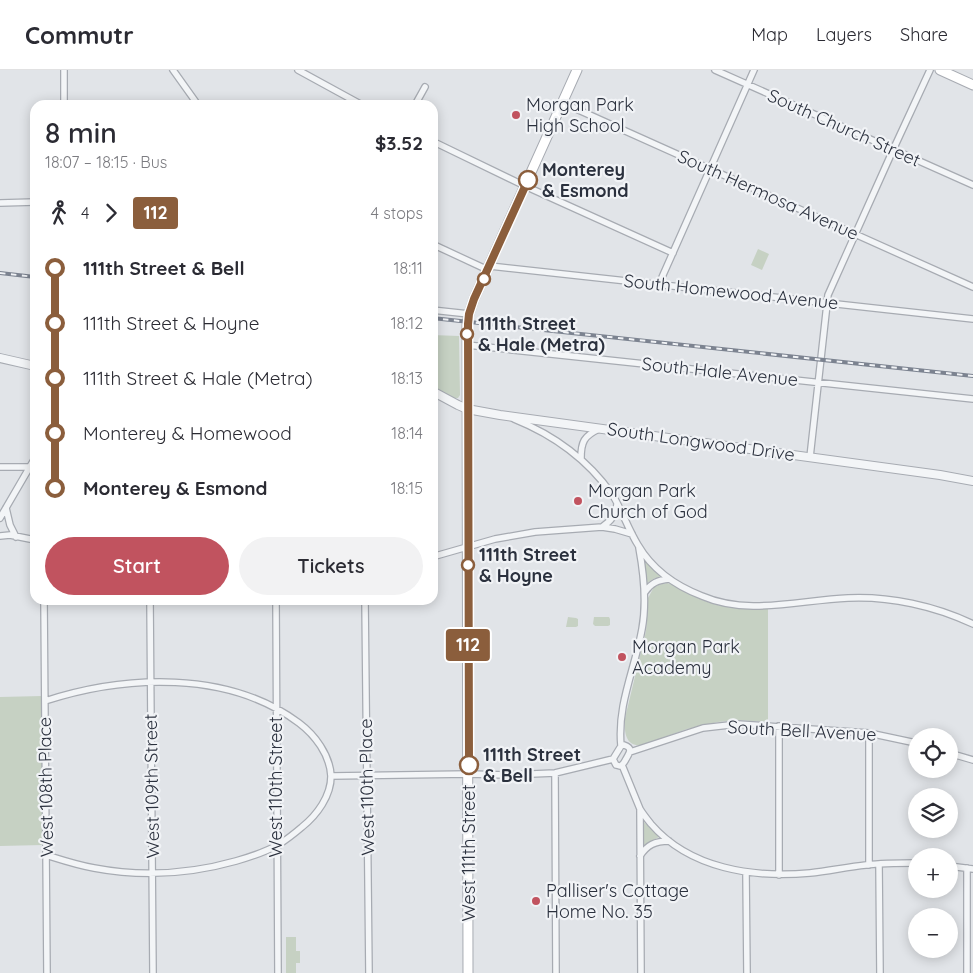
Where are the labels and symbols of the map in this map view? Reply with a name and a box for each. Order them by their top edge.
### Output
street label: South Church Street [764,84,924,172]
place label: Morgan Park High School [526,93,634,137]
marker: Morgan Park High School [510,109,522,121]
street label: South Hermosa Avenue [674,144,862,245]
place label: Monterey & Esmond [542,158,629,202]
marker: Monterey & Esmond [518,170,538,190]
street label: South Homewood Avenue [623,269,839,314]
unlabelled marker [477,272,491,286]
place label: 111th Street & Hale (Metra) [478,312,605,356]
marker: 111th Street & Hale (Metra) [460,327,474,341]
street label: South Hale Avenue [641,352,799,391]
street label: South Longwood Drive [606,417,796,466]
place label: Morgan Park Church of God [588,479,708,523]
marker: Morgan Park Church of God [572,495,584,507]
place label: 111th Street & Hoyne [479,543,577,587]
marker: 111th Street & Hoyne [461,558,475,572]
line badge: 112 [439,629,497,661]
place label: Morgan Park Academy [632,635,740,679]
marker: Morgan Park Academy [616,651,628,663]
street label: West 109th Street [139,714,164,858]
street label: South Bell Avenue [727,715,877,746]
street label: West 110th Street [264,716,287,858]
street label: West 108th Place [33,717,58,857]
street label: West 110th Place [354,718,379,856]
place label: 111th Street & Bell [483,743,581,787]
marker: 111th Street & Bell [459,755,479,775]
street label: West 111th Street [457,784,480,922]
place label: Palliser's Cottage Home No. 35 [546,879,689,923]
marker: Palliser's Cottage Home No. 35 [530,895,542,907]

